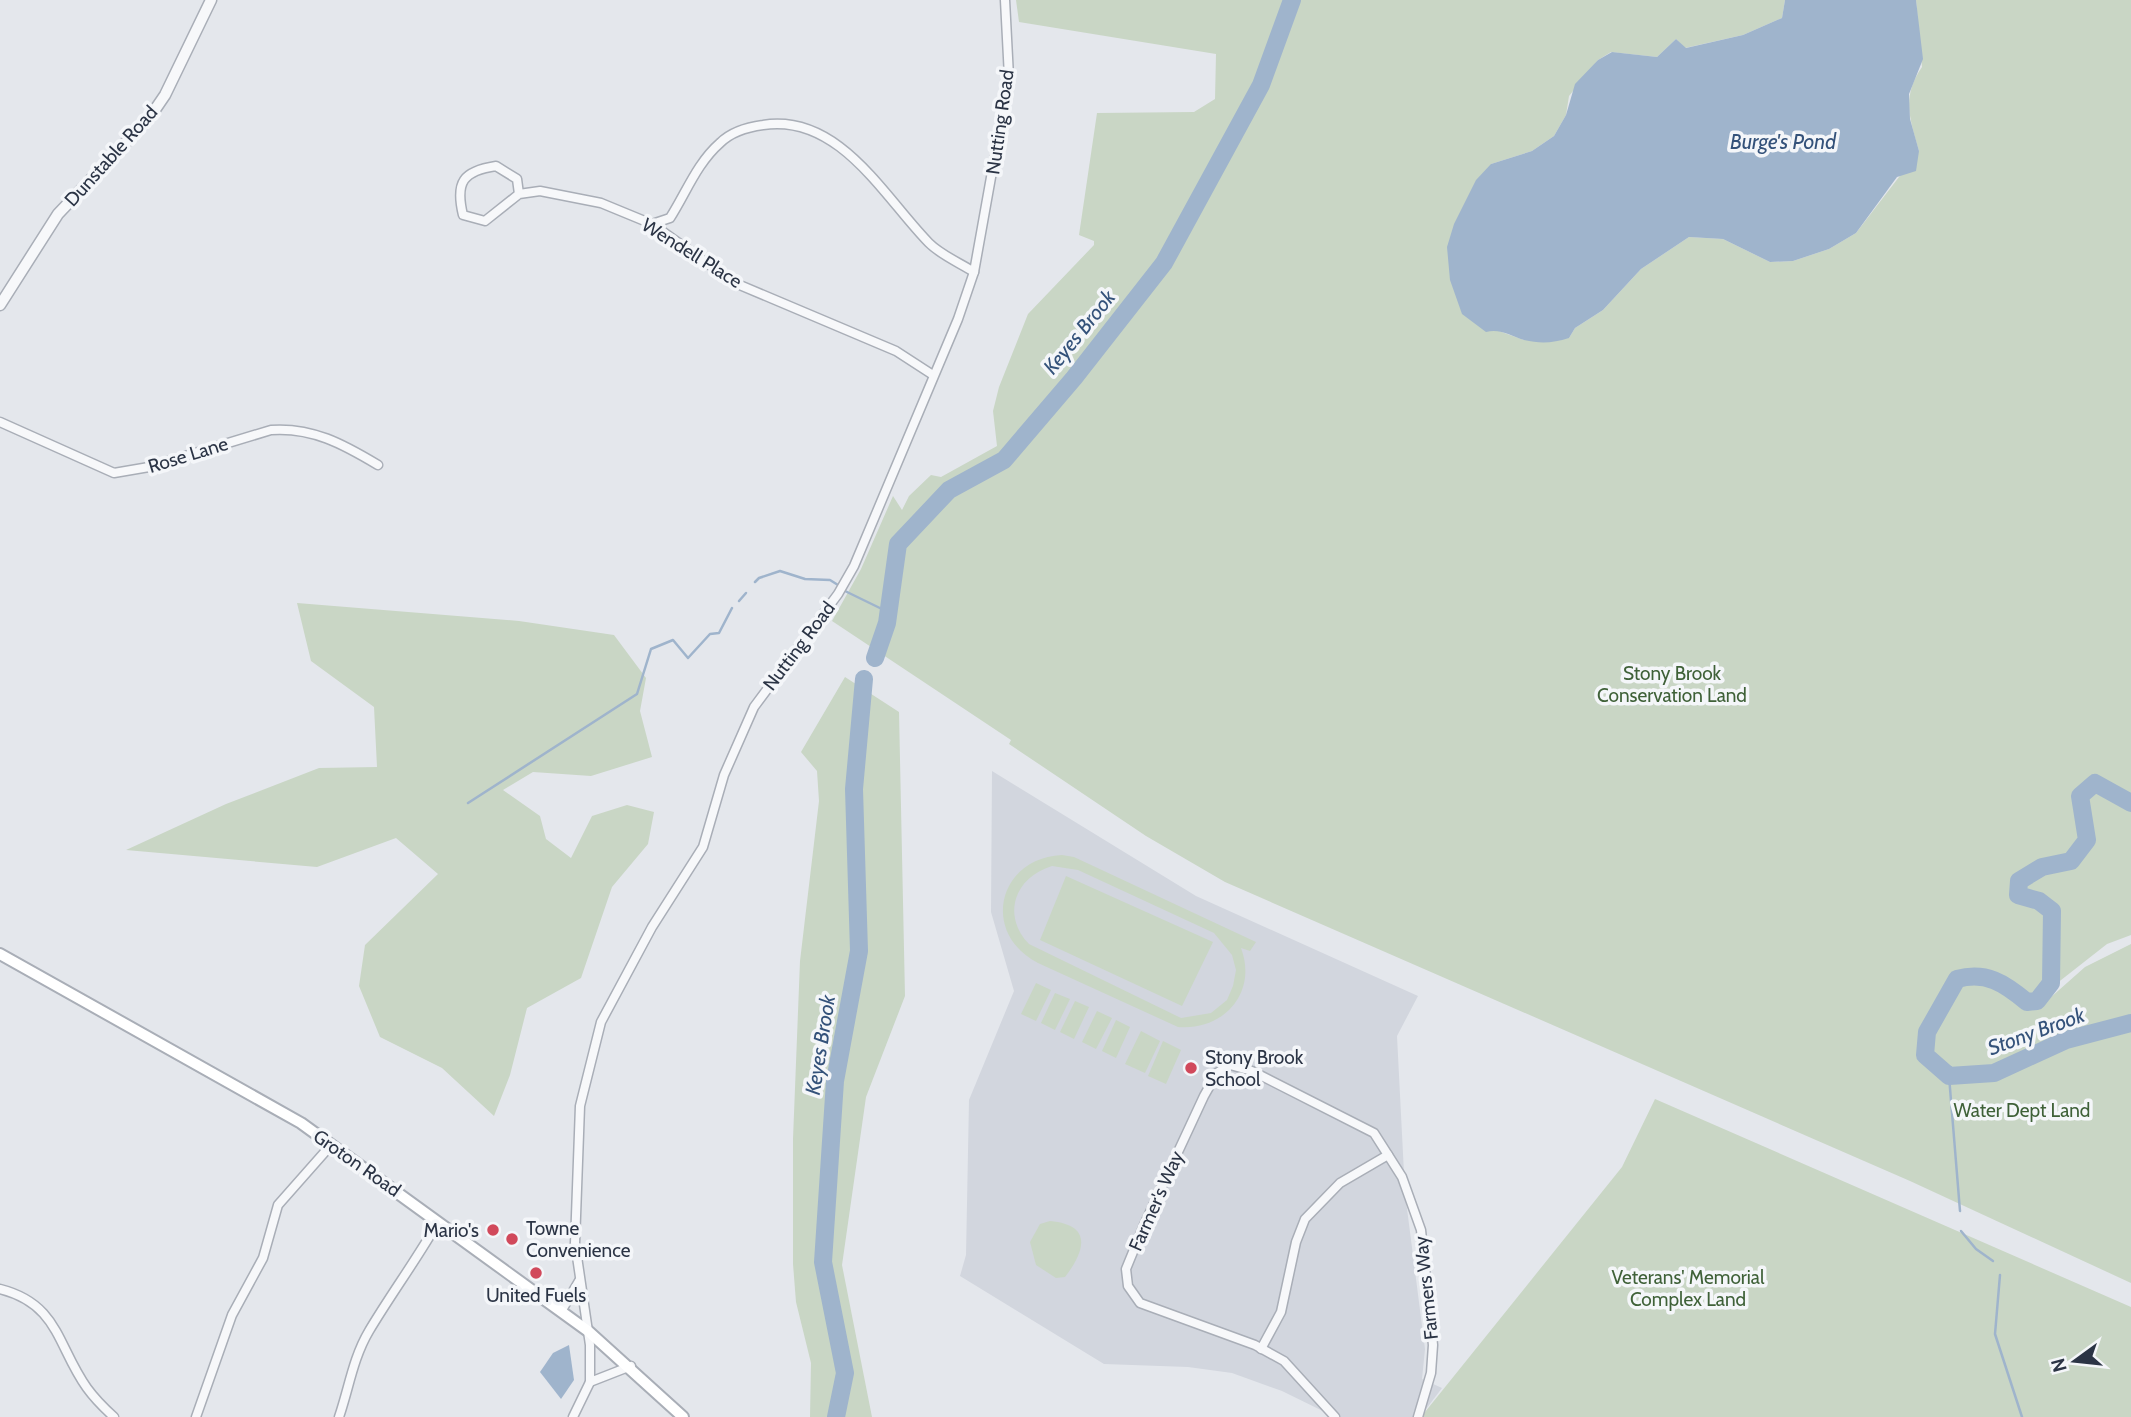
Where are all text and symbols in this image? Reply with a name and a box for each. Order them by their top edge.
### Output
street label: Nutting Road [981,68,1019,176]
street label: Dunstable Road [60,101,162,211]
water label: Burge's Pond [1730,129,1837,154]
street label: Wendell Place [638,213,747,293]
water label: Keyes Brook [1038,284,1121,379]
street label: Rose Lane [145,432,231,478]
street label: Nutting Road [758,597,840,695]
park label: Stony Brook Conservation Land [1597,662,1747,707]
water label: Keyes Brook [800,992,840,1097]
water label: Stony Brook [1984,1002,2089,1060]
place label: Stony Brook School [1205,1046,1304,1091]
marker: Stony Brook School [1183,1060,1199,1076]
park label: Water Dept Land [1954,1099,2090,1122]
street label: Groton Road [309,1124,405,1202]
street label: Farmer's Way [1124,1147,1188,1255]
place label: Towne Convenience [526,1217,631,1262]
place label: Mario's [424,1219,479,1242]
marker: Mario's [485,1222,501,1238]
marker: Towne Convenience [504,1231,520,1247]
street label: Farmers Way [1409,1235,1443,1341]
marker: United Fuels [528,1265,544,1281]
park label: Veterans' Memorial Complex Land [1612,1266,1765,1311]
place label: United Fuels [486,1284,586,1307]
north arrow [2040,1326,2110,1396]
text: N [2046,1356,2072,1375]

